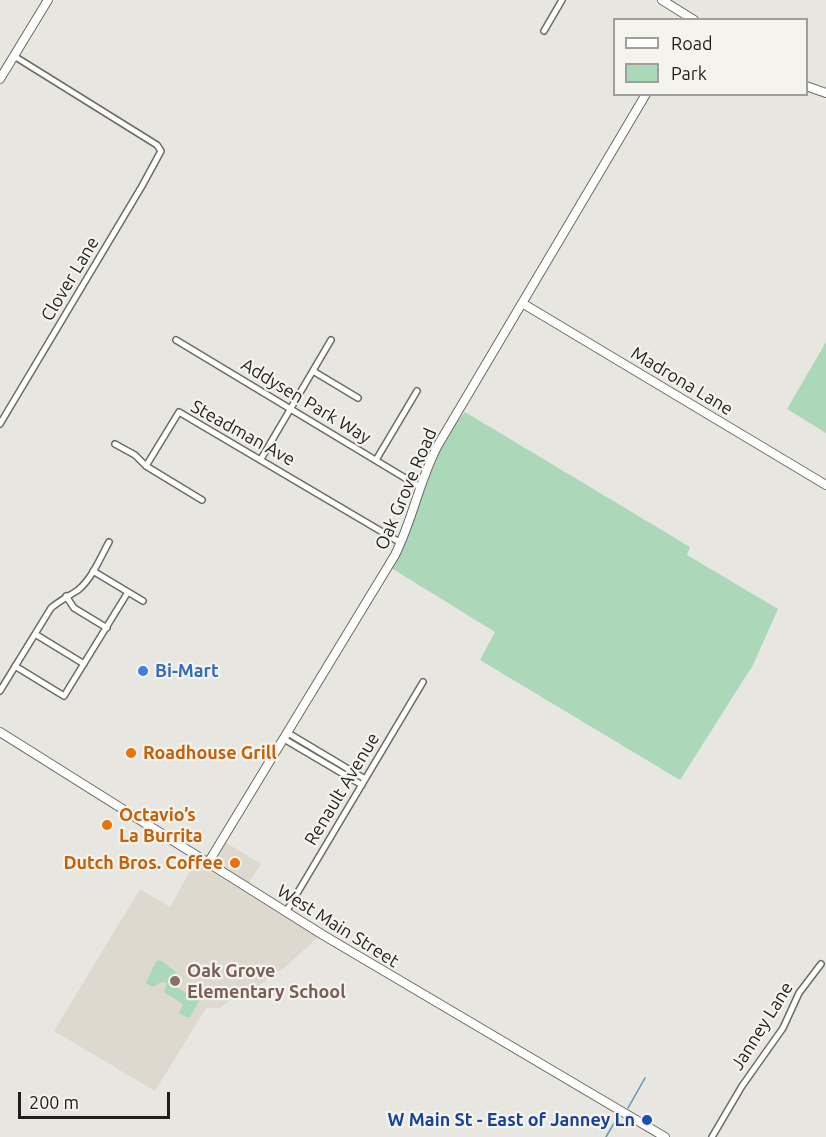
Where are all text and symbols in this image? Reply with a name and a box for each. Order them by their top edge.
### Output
legend [613,18,808,96]
text: Road [671,33,713,53]
text: Park [671,63,707,83]
street label: Clover Lane [36,233,104,325]
street label: Madrona Lane [627,342,737,420]
street label: Addysen Park Way [237,354,375,448]
street label: Steadman Ave [187,396,299,470]
street label: Oak Grove Road [371,425,441,553]
place label: Bi-Mart [155,660,219,682]
marker: Bi-Mart [136,664,150,678]
street label: Renault Avenue [300,729,384,849]
place label: Roadhouse Grill [143,742,277,764]
marker: Roadhouse Grill [124,746,138,760]
place label: Octavio’s La Burrita [119,804,203,846]
marker: Octavio’s La Burrita [100,818,114,832]
place label: Dutch Bros. Coffee [63,852,223,874]
marker: Dutch Bros. Coffee [228,856,242,870]
street label: West Main Street [273,880,403,972]
place label: Oak Grove Elementary School [187,960,346,1002]
marker: Oak Grove Elementary School [168,974,182,988]
street label: Janney Lane [726,978,798,1074]
scale bar [21,1080,172,1118]
text: 200 m [29,1092,79,1112]
place label: W Main St - East of Janney Ln [388,1109,635,1131]
marker: W Main St - East of Janney Ln [640,1113,654,1127]

